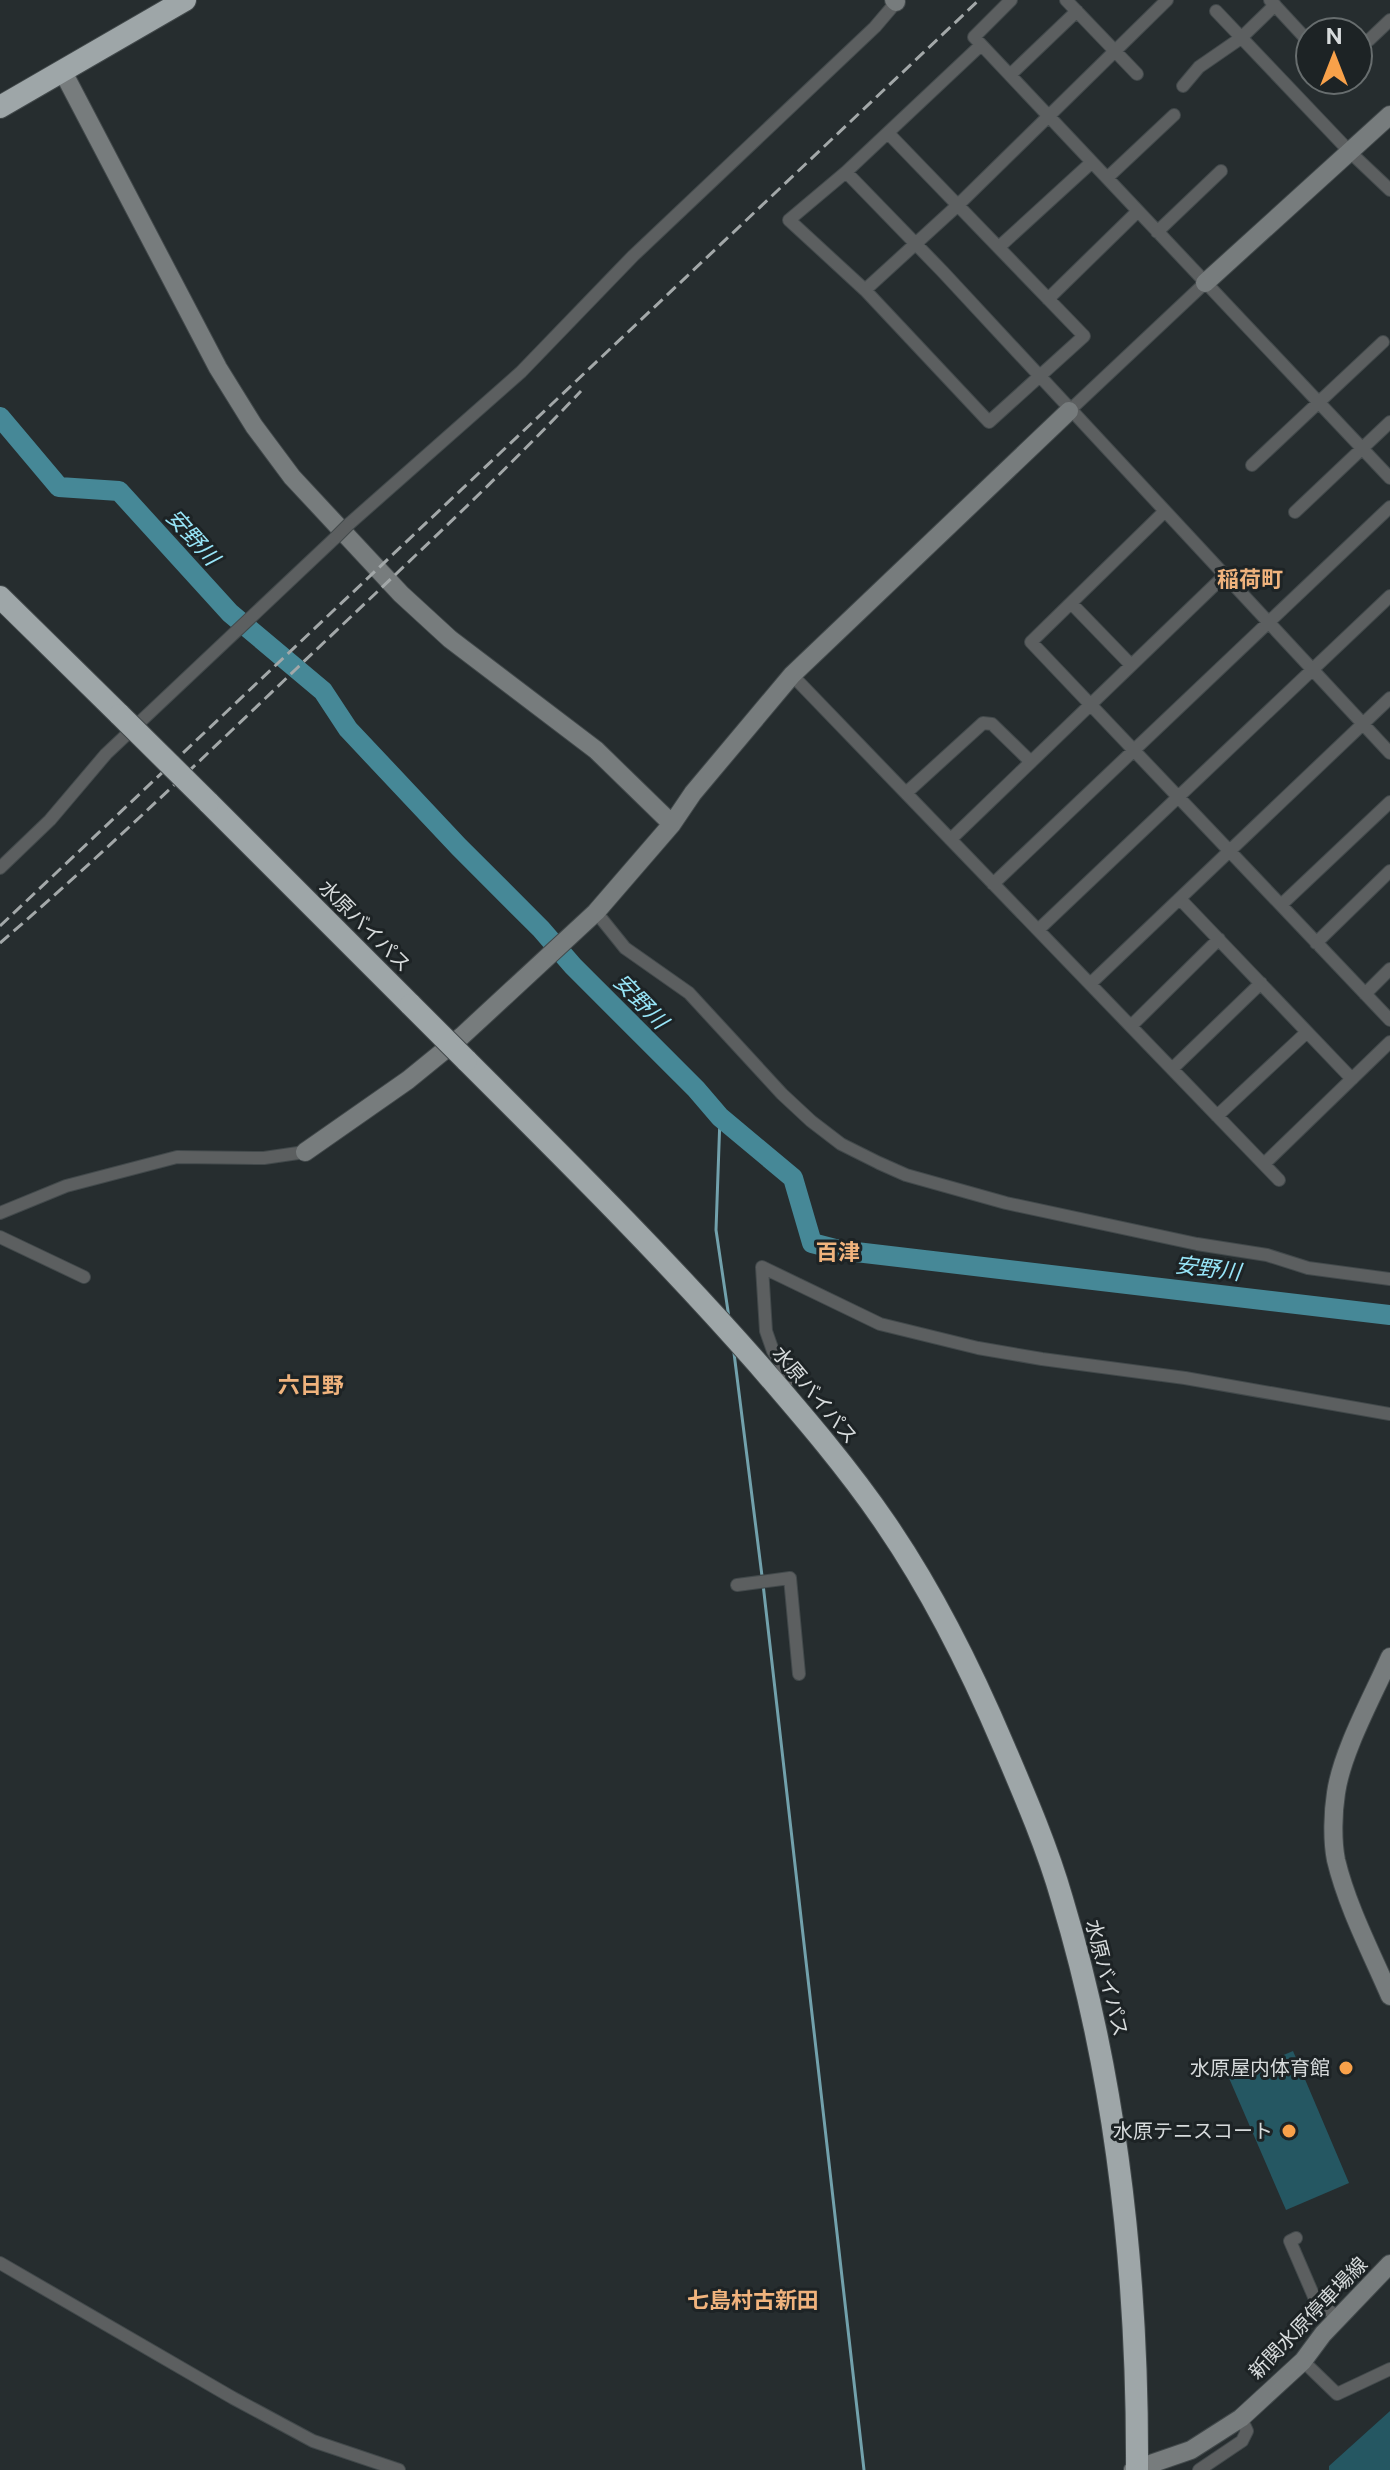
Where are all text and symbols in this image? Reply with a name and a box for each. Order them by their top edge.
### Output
north arrow [1294,16,1374,96]
text: N [1325,23,1343,49]
water label: 安野川 [161,504,226,572]
district label: 稲荷町 [1217,566,1283,592]
street label: 水原バイパス [314,875,416,977]
water label: 安野川 [609,968,675,1035]
district label: 百津 [816,1239,860,1265]
water label: 安野川 [1174,1251,1244,1285]
street label: 水原バイパス [767,1341,863,1449]
district label: 六日野 [278,1372,344,1398]
street label: 水原バイパス [1081,1917,1133,2039]
place label: 水原屋内体育館 [1190,2056,1330,2080]
marker: 水原屋内体育館 [1337,2059,1355,2077]
place label: 水原テニスコート [1113,2119,1273,2143]
marker: 水原テニスコート [1280,2122,1298,2140]
street label: 新関水原停車場線 [1244,2252,1372,2384]
district label: 七島村古新田 [687,2287,819,2313]

